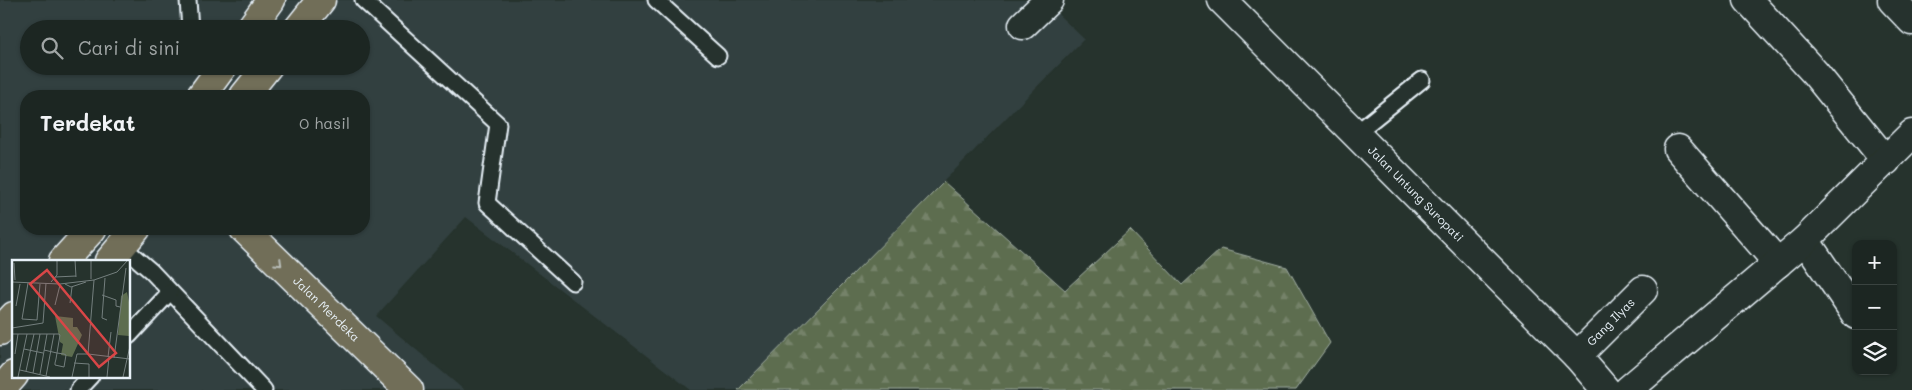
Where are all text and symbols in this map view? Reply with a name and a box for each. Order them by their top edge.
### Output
search box [20,20,370,75]
icon: search [38,34,66,62]
text: Cari di sini [78,35,180,60]
text: Terdekat [40,109,135,136]
text: 0 hasil [299,112,350,133]
street label: Jalan Untung Suropati [1365,142,1468,245]
map controls [1852,240,1897,375]
button: + [1852,240,1897,285]
one-way arrow [273,257,282,266]
inset map [12,260,130,378]
street label: Jalan Merdeka [290,272,364,345]
button: − [1852,285,1897,330]
street label: Gang Ilyas [1583,294,1638,349]
button: layers [1852,330,1897,375]

